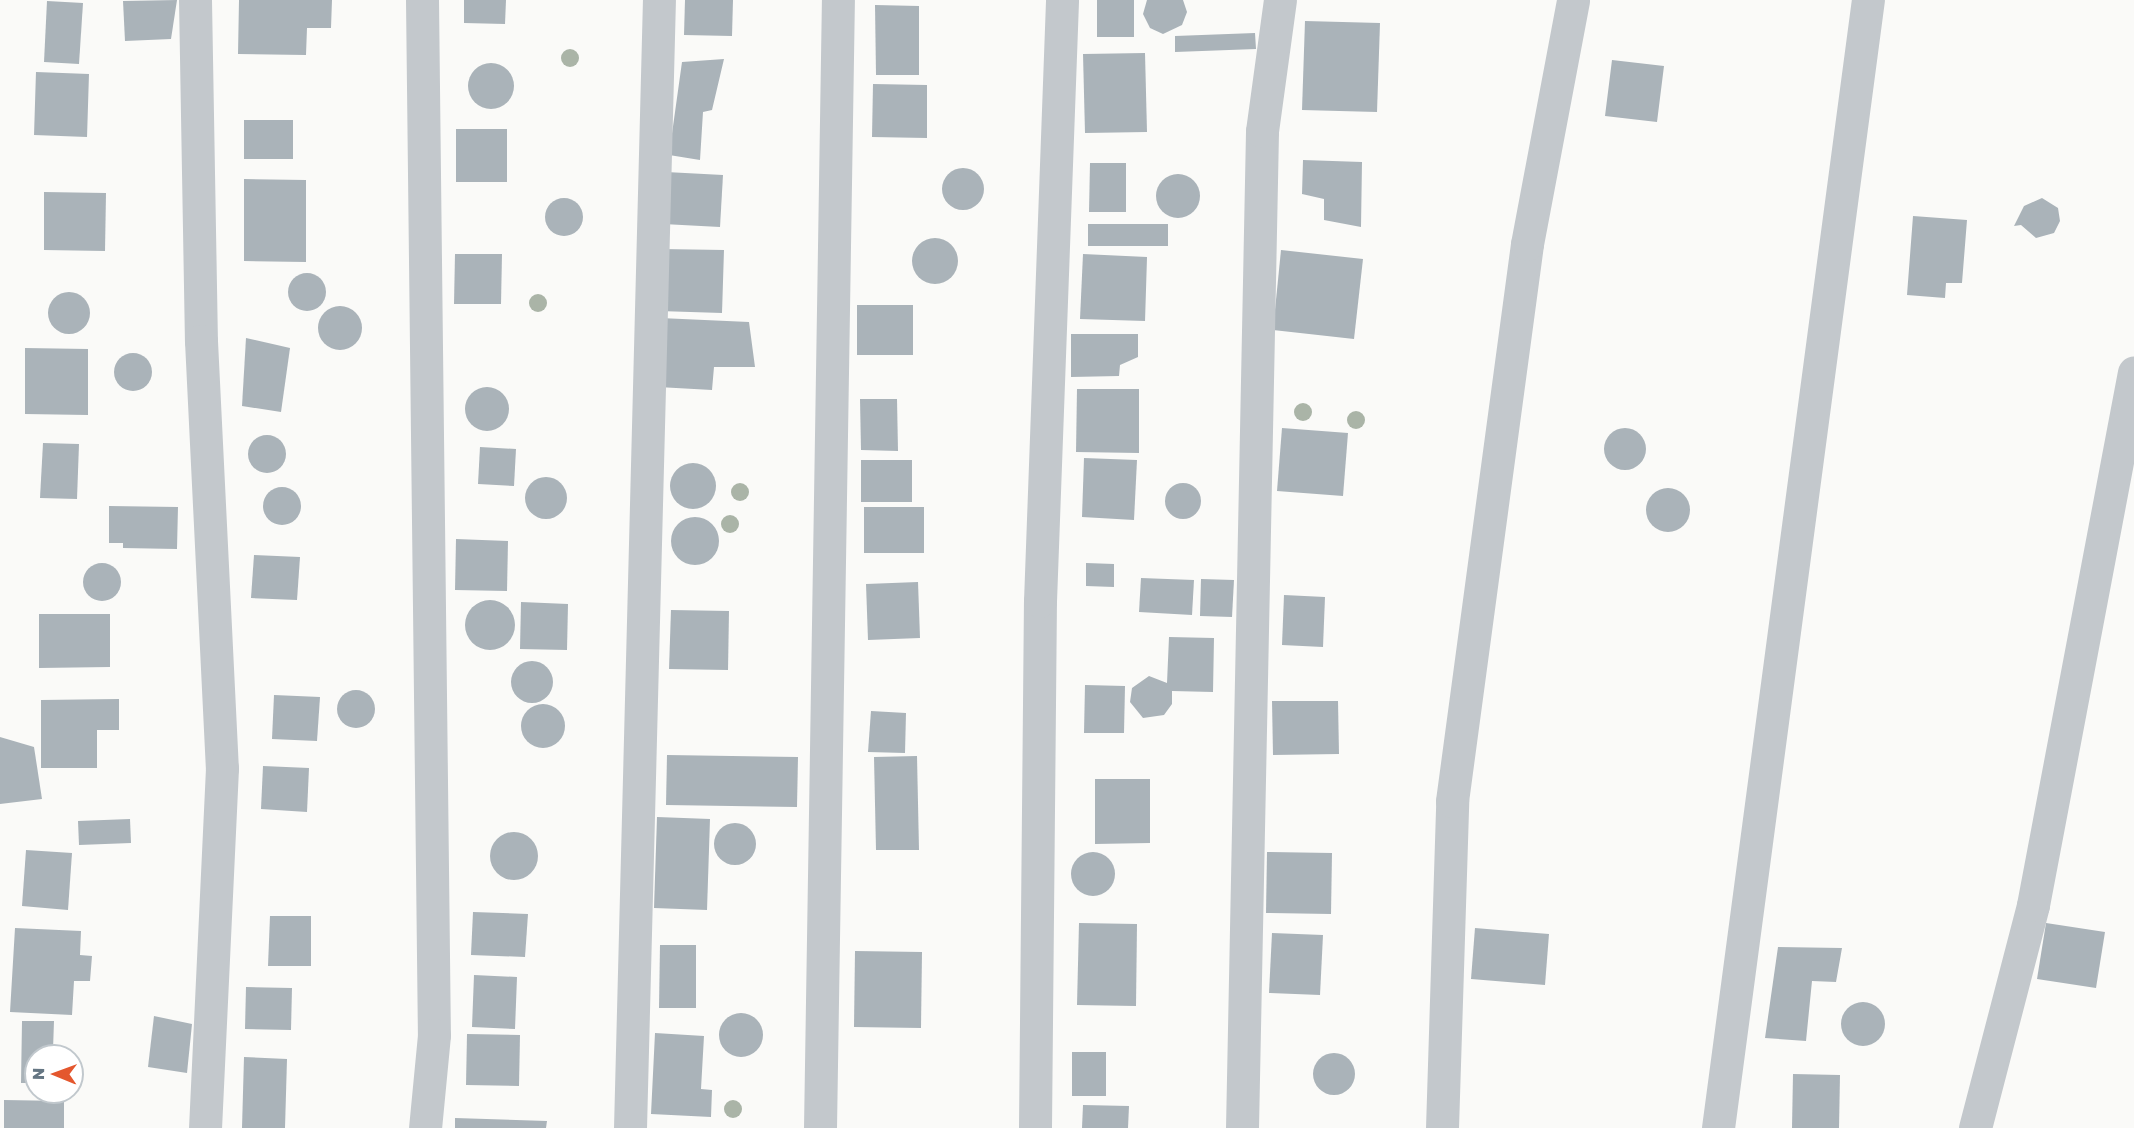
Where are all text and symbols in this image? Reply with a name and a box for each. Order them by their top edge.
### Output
north arrow [24,1044,84,1104]
text: N [28,1067,48,1080]

